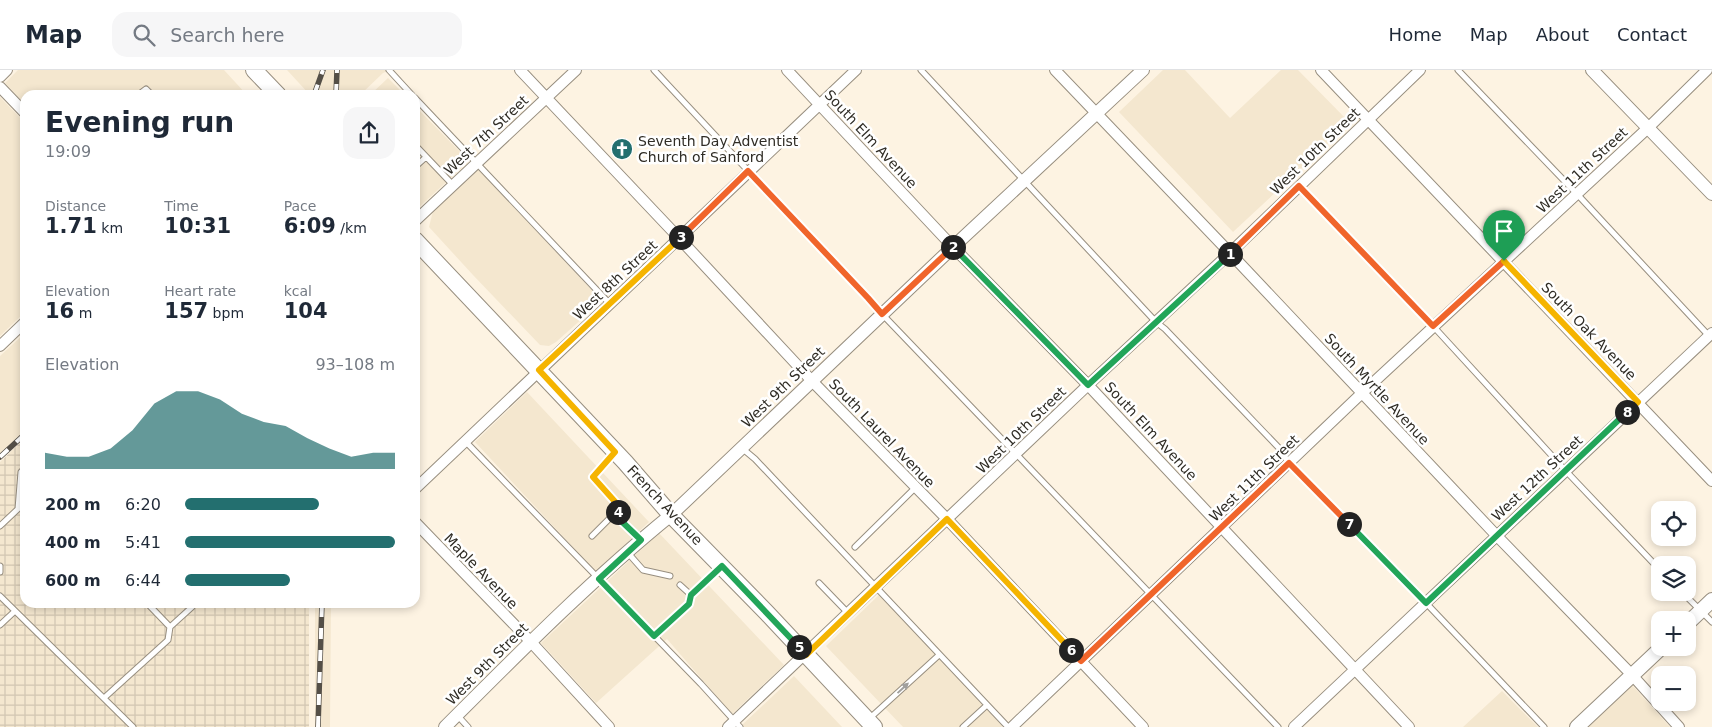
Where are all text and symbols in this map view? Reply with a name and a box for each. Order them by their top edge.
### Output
search box [112,12,462,57]
text: Map [25,21,82,49]
icon: search [130,21,158,49]
text: Search here [170,24,284,46]
text: Home [1389,24,1442,45]
text: Map [1470,24,1508,45]
text: About [1536,24,1589,45]
text: Contact [1617,24,1687,45]
street label: South Elm Avenue [822,87,920,191]
street label: West 7th Street [441,92,532,178]
street label: West 10th Street [1267,104,1363,198]
text: Evening run [45,106,234,139]
button: share [343,107,395,159]
street label: West 11th Street [1533,124,1631,216]
place label: Seventh Day Adventist Church of Sanford [638,133,799,165]
church icon: Seventh Day Adventist Church of Sanford [610,137,634,161]
text: 19:09 [45,142,91,161]
text: Distance [45,198,106,214]
text: Time [164,198,199,214]
text: Pace [284,198,316,214]
pin [1483,210,1525,261]
text: 1.71 [45,214,97,238]
text: 10:31 [164,214,231,238]
text: 6:09 [284,214,336,238]
icon: arrive [1490,217,1518,245]
text: km [97,220,123,236]
text: /km [336,220,367,236]
pin: 3 [668,224,694,250]
text: 3 [677,229,686,245]
pin: 2 [940,234,966,260]
street label: West 8th Street [570,237,661,323]
text: 2 [949,239,958,255]
pin: 1 [1218,242,1242,266]
text: 1 [1226,246,1235,262]
street label: South Oak Avenue [1538,279,1640,383]
text: Elevation [45,283,110,299]
text: Heart rate [164,283,236,299]
text: kcal [284,283,312,299]
text: 16 [45,299,74,323]
text: 157 [164,299,208,323]
text: 104 [284,299,328,323]
text: m [74,305,92,321]
text: bpm [208,305,244,321]
street label: South Myrtle Avenue [1321,330,1433,448]
street label: West 9th Street [738,343,828,431]
text: Elevation [45,355,119,374]
text: 93–108 m [315,355,395,374]
street label: South Laurel Avenue [826,375,938,491]
street label: South Elm Avenue [1102,379,1200,483]
street label: West 10th Street [973,383,1069,477]
pin: 8 [1614,400,1640,424]
text: 8 [1623,404,1632,420]
street label: West 11th Street [1206,431,1302,525]
street label: West 12th Street [1488,432,1586,524]
street label: French Avenue [624,462,706,548]
text: 200 m [45,495,101,514]
text: 6:20 [125,495,161,514]
pin: 4 [606,500,630,524]
map controls [1651,501,1696,711]
button: locate [1651,501,1696,546]
text: 4 [614,504,623,520]
pin: 7 [1336,512,1362,536]
text: 7 [1345,516,1354,532]
street label: Maple Avenue [441,530,521,612]
text: 400 m [45,533,101,552]
text: 5:41 [125,533,161,552]
button: layers [1651,556,1696,601]
text: 600 m [45,571,101,590]
text: 6:44 [125,571,161,590]
button: + [1651,611,1696,656]
street label: West 9th Street [443,619,532,708]
pin: 5 [786,634,812,660]
pin: 6 [1058,638,1084,662]
text: 5 [795,639,804,655]
text: 6 [1067,642,1076,658]
button: − [1651,666,1696,711]
one-way arrow [897,682,910,693]

